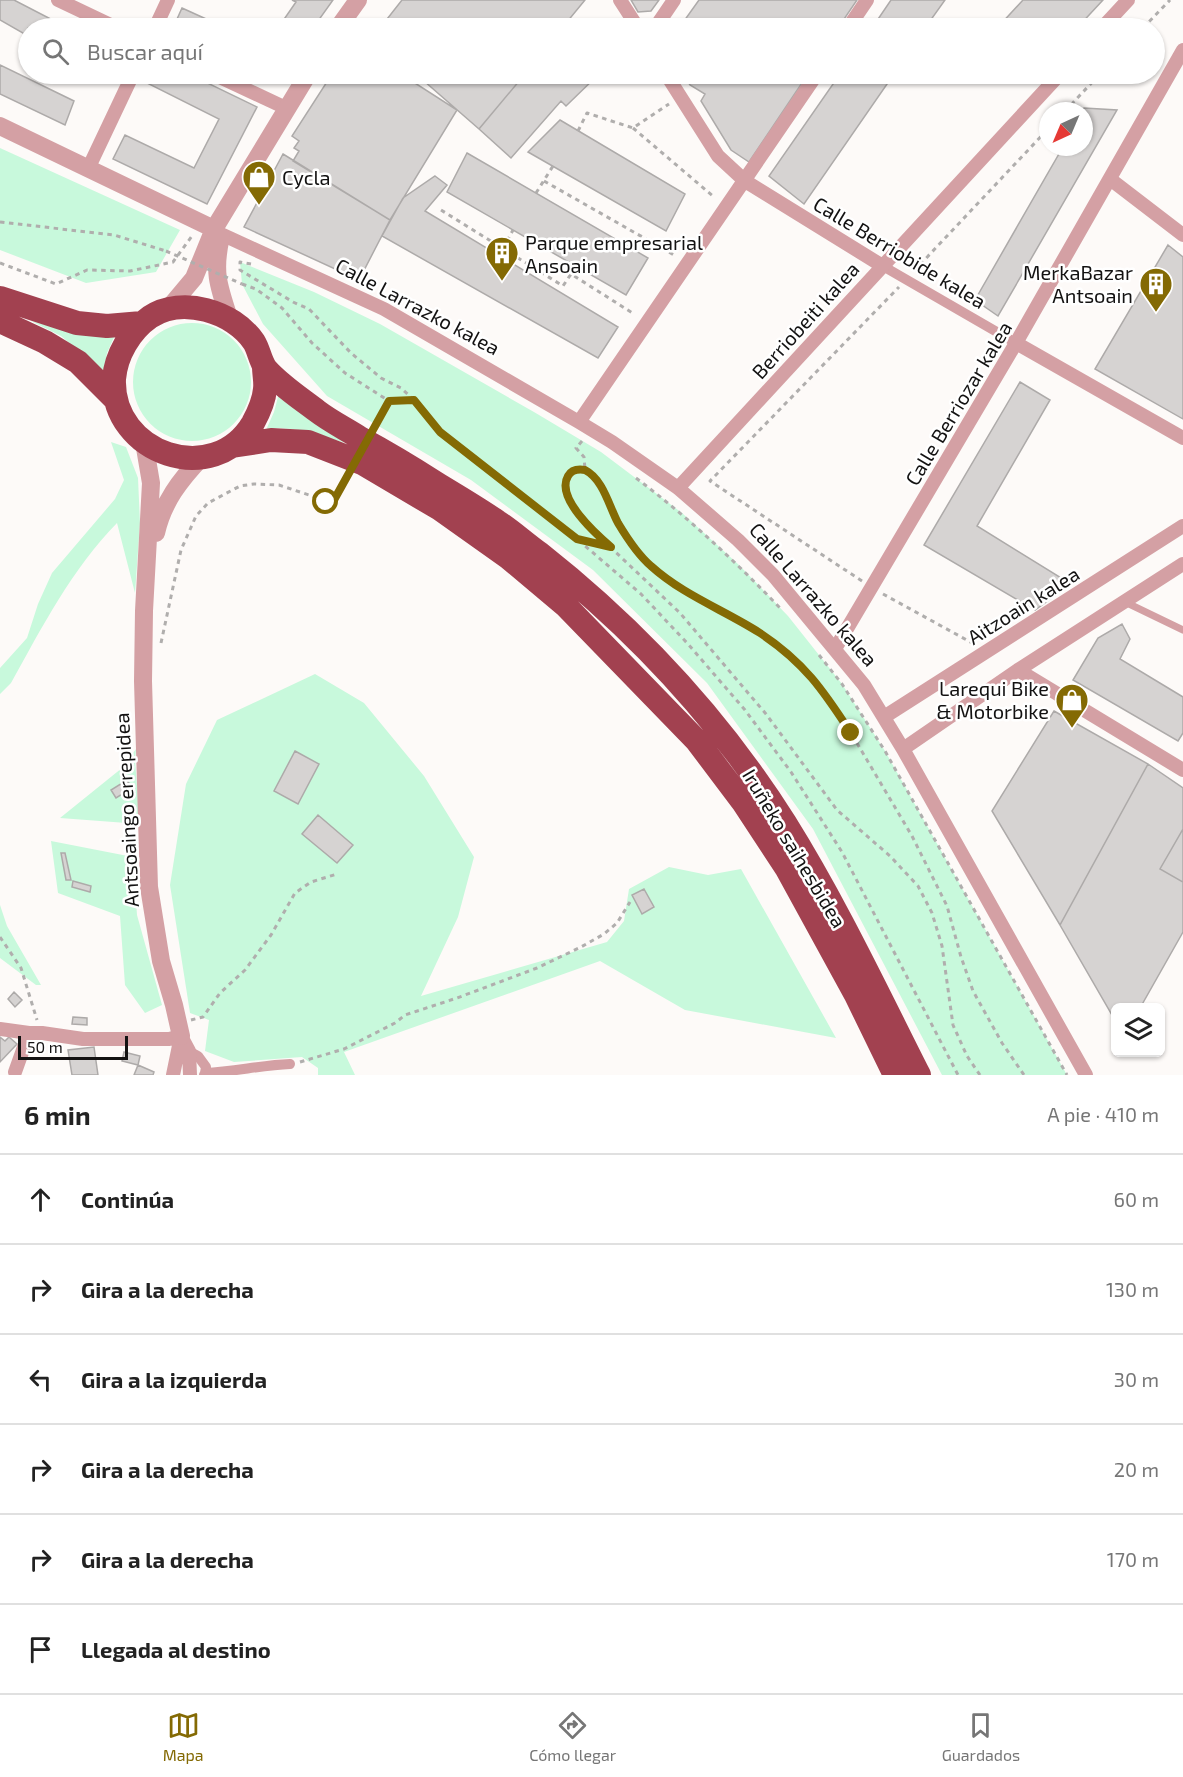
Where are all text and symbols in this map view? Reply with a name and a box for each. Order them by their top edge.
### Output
search box [18,18,1165,84]
icon: search [39,35,72,68]
text: Buscar aquí [87,38,203,64]
north arrow [1039,102,1093,156]
shop icon: Cycla [241,159,277,206]
place label: Cycla [282,165,330,189]
street label: Calle Berriobide kalea [809,191,991,313]
place label: Parque empresarial Ansoain [525,230,703,277]
building icon: Parque empresarial Ansoain [484,235,520,282]
street label: Calle Larrazko kalea [332,253,504,359]
street label: Berriobeiti kalea [746,257,864,383]
place label: MerkaBazar Antsoain [1023,260,1133,307]
building icon: MerkaBazar Antsoain [1138,266,1174,313]
street label: Calle Berriozar kalea [900,317,1016,489]
route start [312,488,338,514]
street label: Calle Larrazko kalea [745,517,883,671]
street label: Aitzoain kalea [963,561,1083,649]
place label: Larequi Bike & Motorbike [936,676,1049,723]
shop icon: Larequi Bike & Motorbike [1054,682,1090,729]
street label: Antsoaingo errepidea [109,712,143,908]
route end [837,719,863,745]
street label: Iruñeko saihesbidea [738,764,852,932]
map controls [1111,1003,1165,1057]
button: layers [1111,1003,1165,1057]
scale bar [18,1033,128,1060]
text: 50 m [27,1037,63,1056]
text: 6 min [24,1099,91,1130]
text: A pie · 410 m [1047,1102,1159,1126]
icon: ahead [24,1183,57,1216]
text: Continúa [81,1186,174,1212]
text: 60 m [1114,1187,1159,1211]
icon: right [24,1273,57,1306]
text: Gira a la derecha [81,1276,254,1302]
text: 130 m [1106,1277,1159,1301]
icon: left [24,1363,57,1396]
text: Gira a la izquierda [81,1366,267,1392]
text: 30 m [1114,1367,1159,1391]
icon: right [24,1453,57,1486]
text: Gira a la derecha [81,1456,254,1482]
text: 20 m [1114,1457,1159,1481]
icon: right [24,1543,57,1576]
text: Gira a la derecha [81,1546,254,1572]
text: 170 m [1107,1547,1159,1571]
icon: arrive [24,1633,57,1666]
text: Llegada al destino [81,1636,271,1662]
tab: Mapa [163,1709,204,1764]
tab: Cómo llegar [529,1709,616,1764]
tab: Guardados [942,1709,1020,1764]

